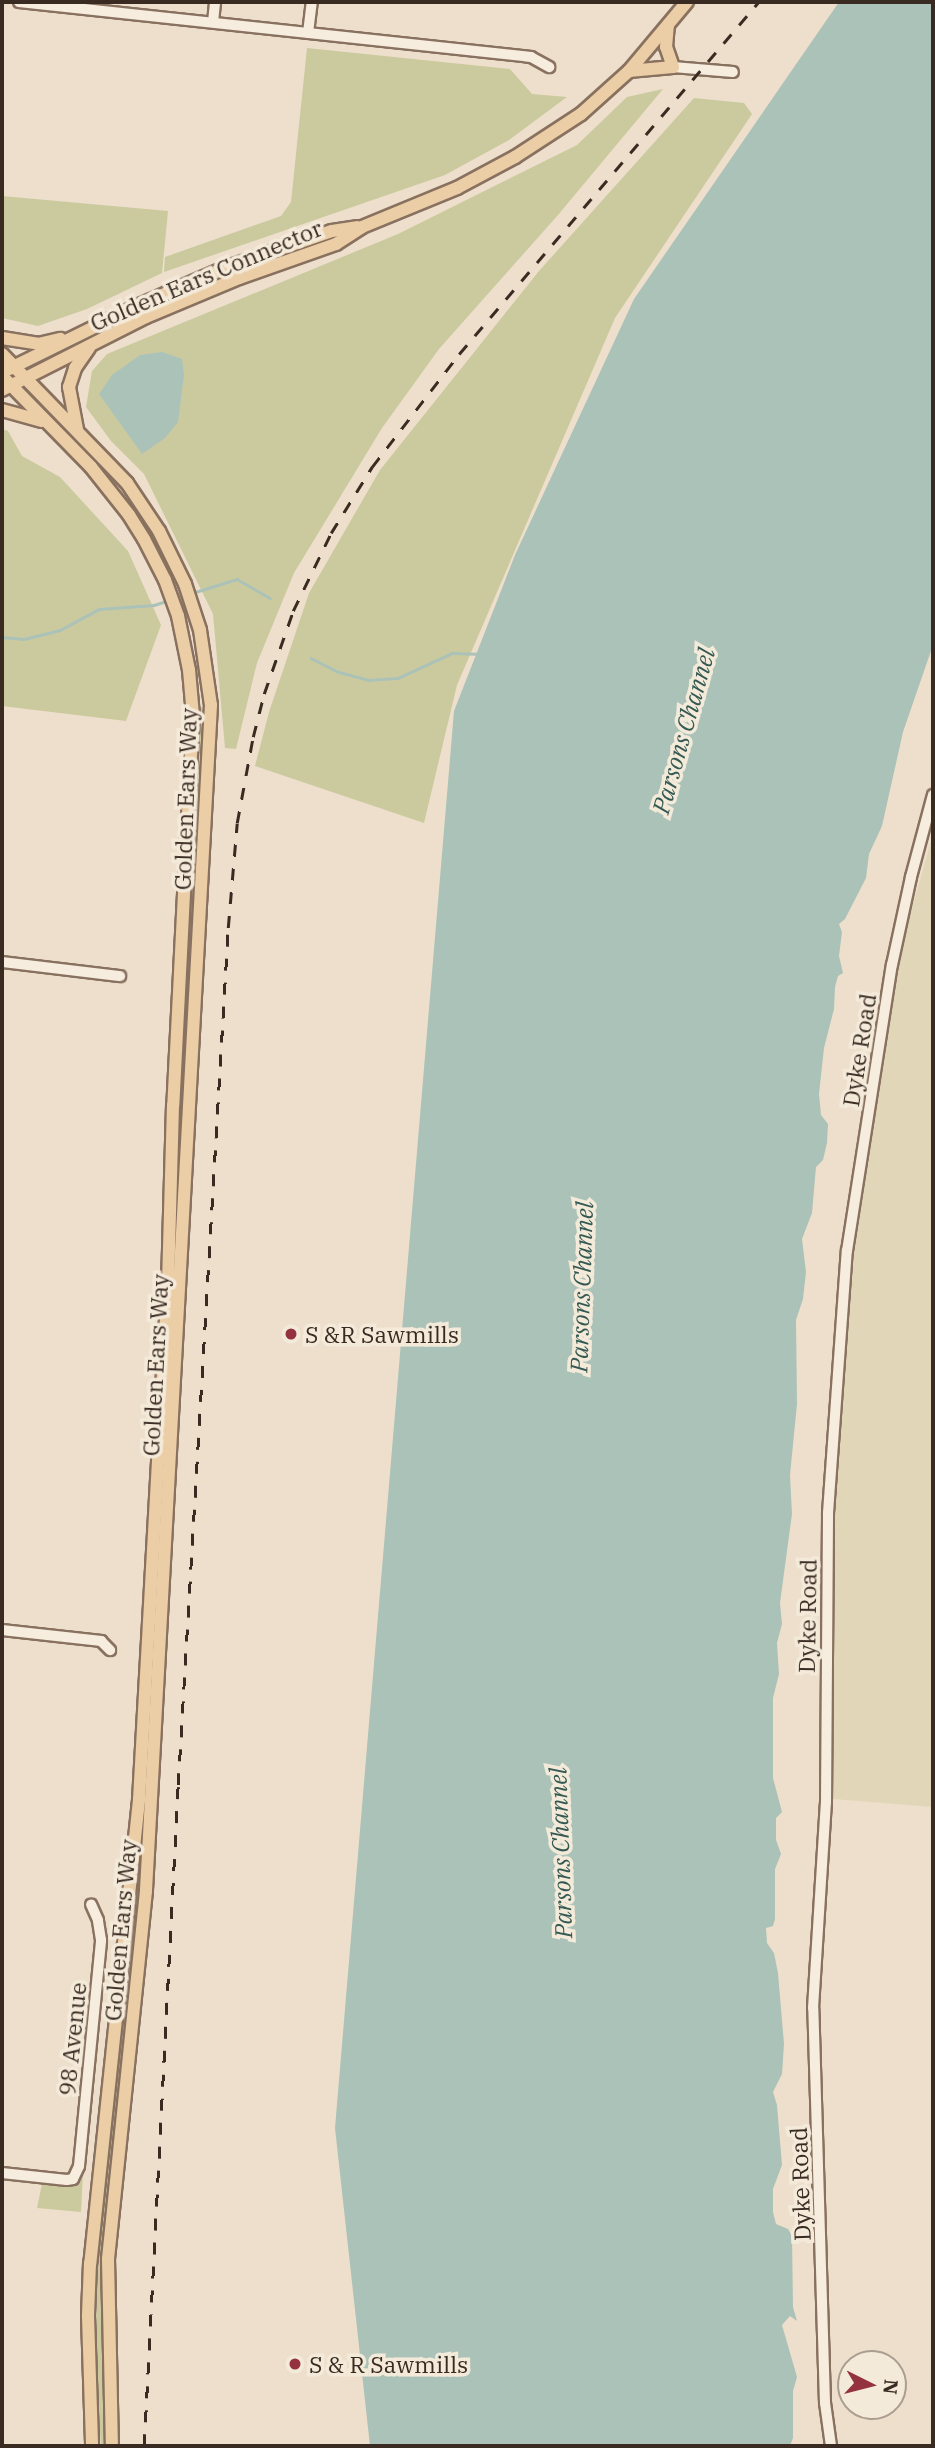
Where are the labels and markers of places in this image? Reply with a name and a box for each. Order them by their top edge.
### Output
place label: S &R Sawmills [305,1320,459,1348]
marker: S &R Sawmills [283,1326,299,1342]
place label: S & R Sawmills [309,2350,468,2378]
marker: S & R Sawmills [287,2356,303,2372]

